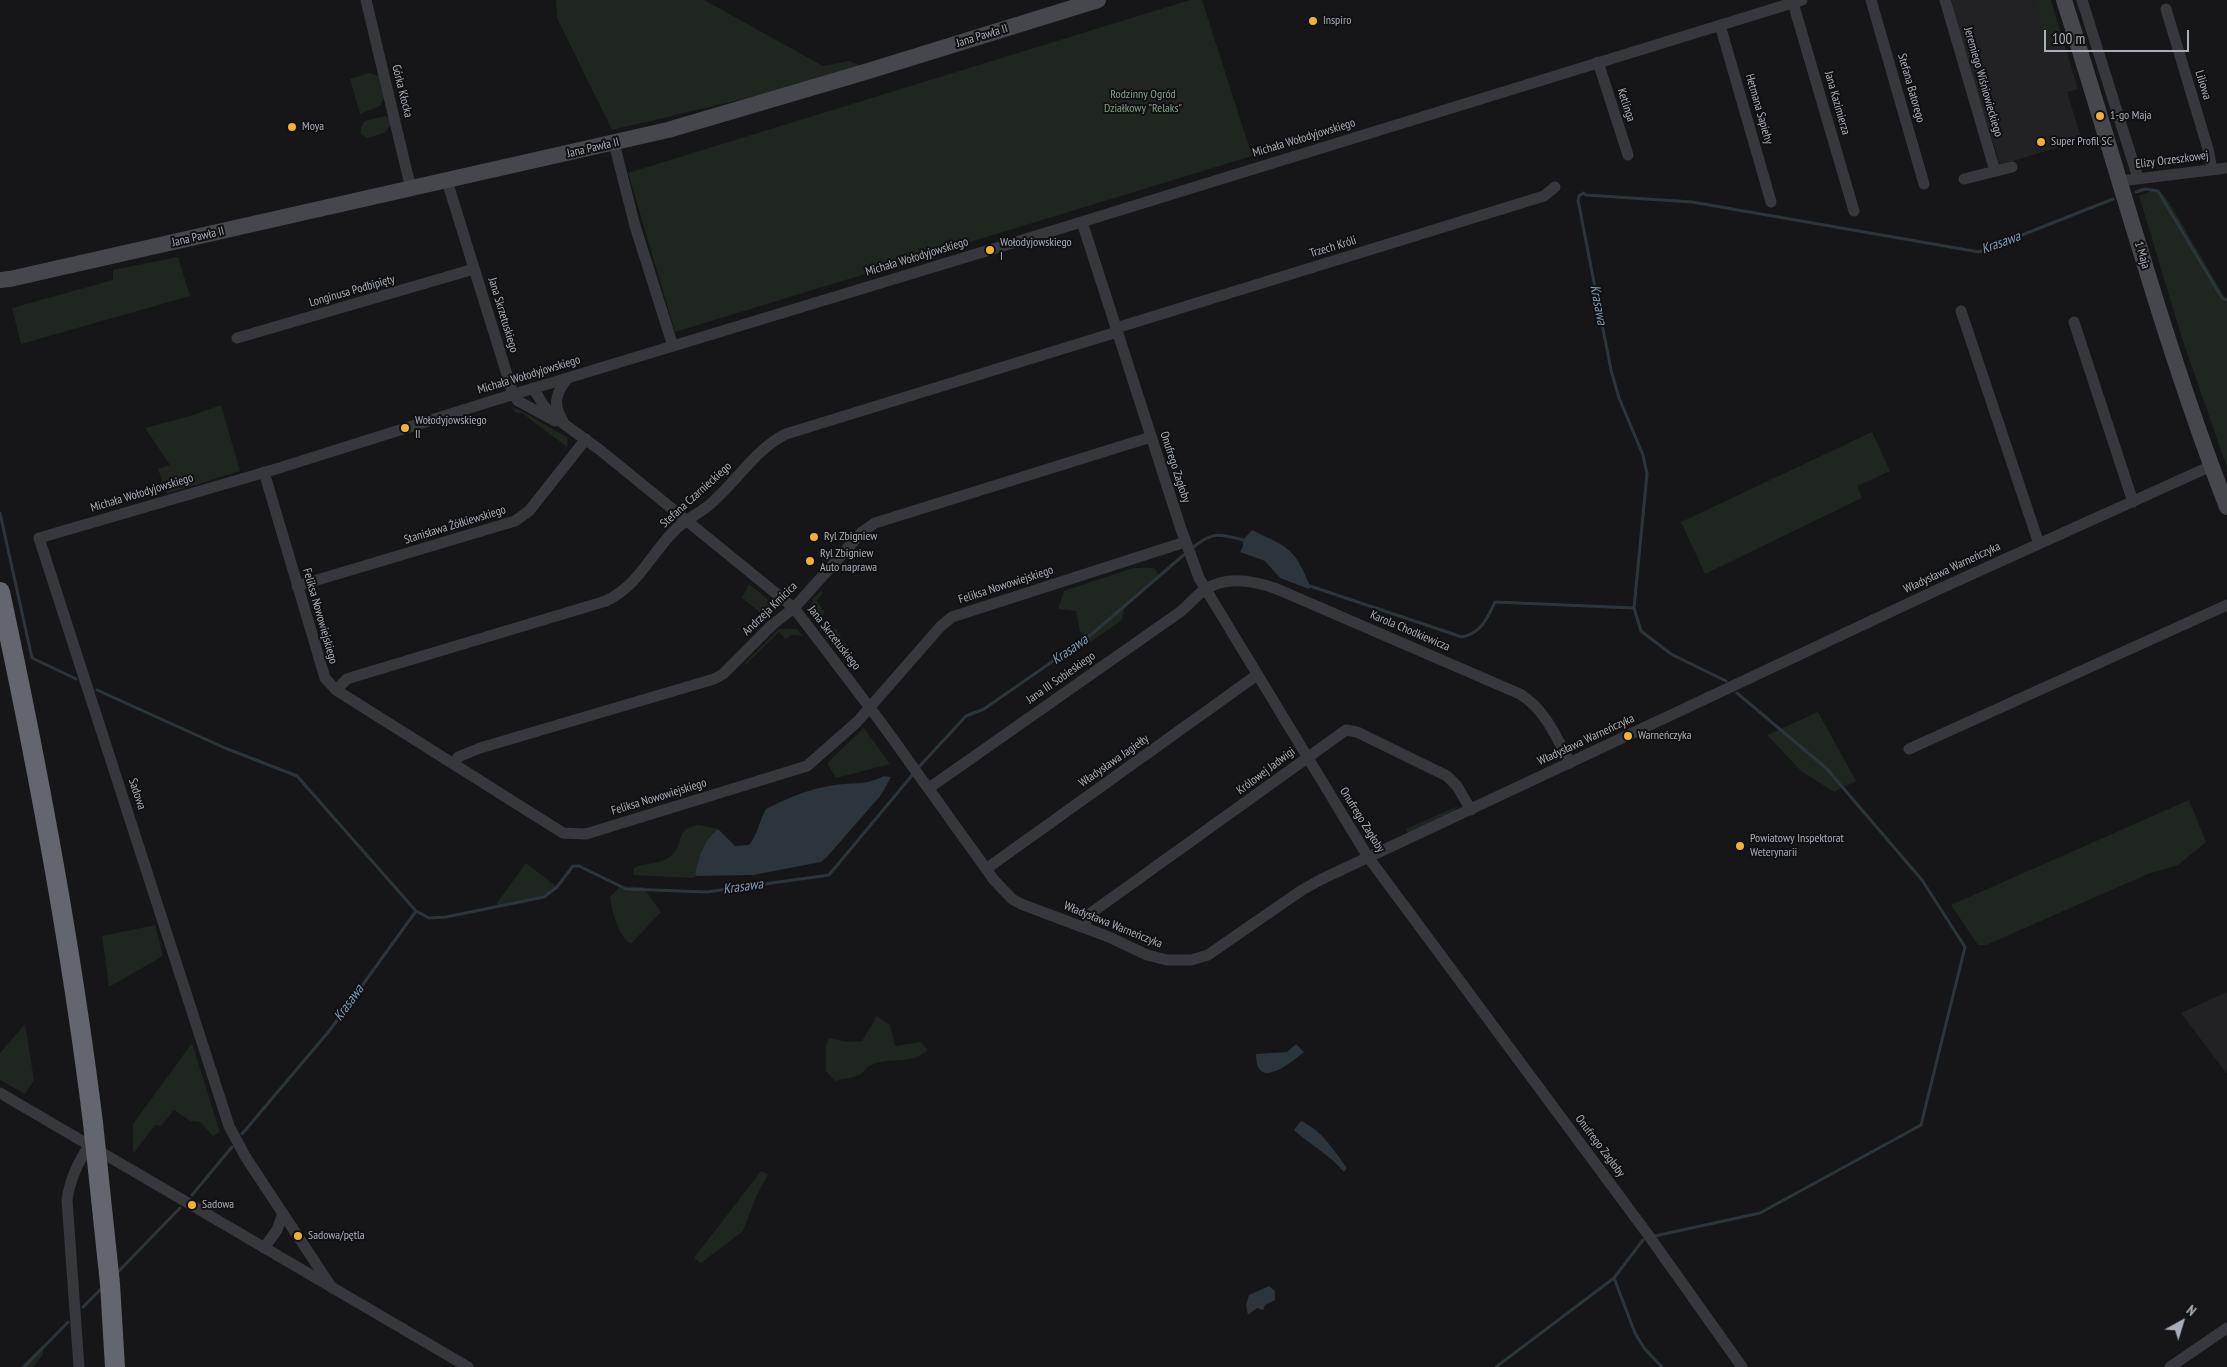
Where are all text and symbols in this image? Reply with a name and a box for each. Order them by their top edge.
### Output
place label: Inspiro [1323,14,1351,28]
marker: Inspiro [1307,15,1319,27]
scale bar [2047,20,2192,52]
street label: Jana Pawła II [955,21,1009,51]
street label: Jeremiego Wiśniowieckiego [1960,26,2006,138]
text: 100 m [2052,29,2085,48]
street label: Stefana Batorego [1894,52,1928,124]
street label: Górka Kłocka [388,63,416,119]
street label: Liliowa [2192,69,2214,101]
street label: Jana Kazimierza [1821,70,1853,136]
street label: Hetmana Sapiehy [1742,72,1776,146]
street label: Ketlinga [1614,86,1638,124]
park label: Rodzinny Ogród Działkowy "Relaks" [1104,88,1182,116]
place label: 1-go Maja [2110,109,2152,123]
marker: 1-go Maja [2094,110,2106,122]
street label: Michała Wołodyjowskiego [1251,116,1357,160]
place label: Moya [302,120,324,134]
marker: Moya [286,121,298,133]
street label: Jana Pawła II [566,135,620,161]
place label: Super Profil SC [2051,135,2112,149]
marker: Super Profil SC [2035,136,2047,148]
street label: Elizy Orzeszkowej [2135,148,2209,172]
street label: Jana Pawła II [171,224,225,250]
water label: Krasawa [1979,228,2023,258]
street label: Trzech Króli [1308,233,1358,261]
street label: Michała Wołodyjowskiego [864,235,970,279]
place label: Wołodyjowskiego I [1000,236,1072,264]
street label: 1 Maja [2131,240,2153,270]
marker: Wołodyjowskiego I [984,244,996,256]
street label: Longinusa Podbipięty [308,272,396,310]
street label: Jana Skrzetuskiego [485,276,521,354]
water label: Krasawa [1586,284,1610,326]
street label: Michała Wołodyjowskiego [476,353,582,397]
place label: Wołodyjowskiego II [415,414,487,442]
marker: Wołodyjowskiego II [399,422,411,434]
street label: Onufrego Zagłoby [1157,430,1193,504]
street label: Stefana Czarnieckiego [657,459,735,531]
street label: Michała Wołodyjowskiego [89,471,195,515]
street label: Stanisława Żółkiewskiego [402,503,508,547]
place label: Ryl Zbigniew [824,530,877,544]
marker: Ryl Zbigniew [808,531,820,543]
street label: Władysława Warneńczyka [1901,539,2003,597]
place label: Ryl Zbigniew Auto naprawa [820,547,877,575]
marker: Ryl Zbigniew Auto naprawa [804,555,816,567]
street label: Feliksa Nowowiejskiego [957,563,1055,607]
street label: Feliksa Nowowiejskiego [299,567,341,665]
street label: Andrzeja Kmicica [740,579,800,639]
street label: Jana Skrzetuskiego [804,603,864,673]
street label: Karola Chodkiewicza [1368,608,1452,654]
water label: Krasawa [1049,632,1091,668]
street label: Jana III Sobieskiego [1024,649,1098,707]
street label: Władysława Warneńczyka [1535,711,1637,769]
place label: Warneńczyka [1638,729,1692,743]
marker: Warneńczyka [1622,730,1634,742]
street label: Władysława Jagiełły [1076,732,1152,790]
street label: Królowej Jadwigi [1234,744,1298,798]
street label: Feliksa Nowowiejskiego [610,776,708,818]
street label: Sadowa [125,777,149,811]
street label: Onufrego Zagłoby [1336,785,1388,855]
place label: Powiatowy Inspektorat Weterynarii [1750,832,1844,860]
marker: Powiatowy Inspektorat Weterynarii [1734,840,1746,852]
water label: Krasawa [722,876,764,898]
street label: Władysława Warneńczyka [1062,899,1164,951]
water label: Krasawa [330,982,368,1024]
street label: Onufrego Zagłoby [1572,1112,1628,1180]
place label: Sadowa [202,1198,234,1212]
marker: Sadowa [186,1199,198,1211]
place label: Sadowa/pętla [308,1229,365,1243]
marker: Sadowa/pętla [292,1230,304,1242]
north arrow [2157,1297,2207,1347]
text: N [2183,1301,2200,1320]

